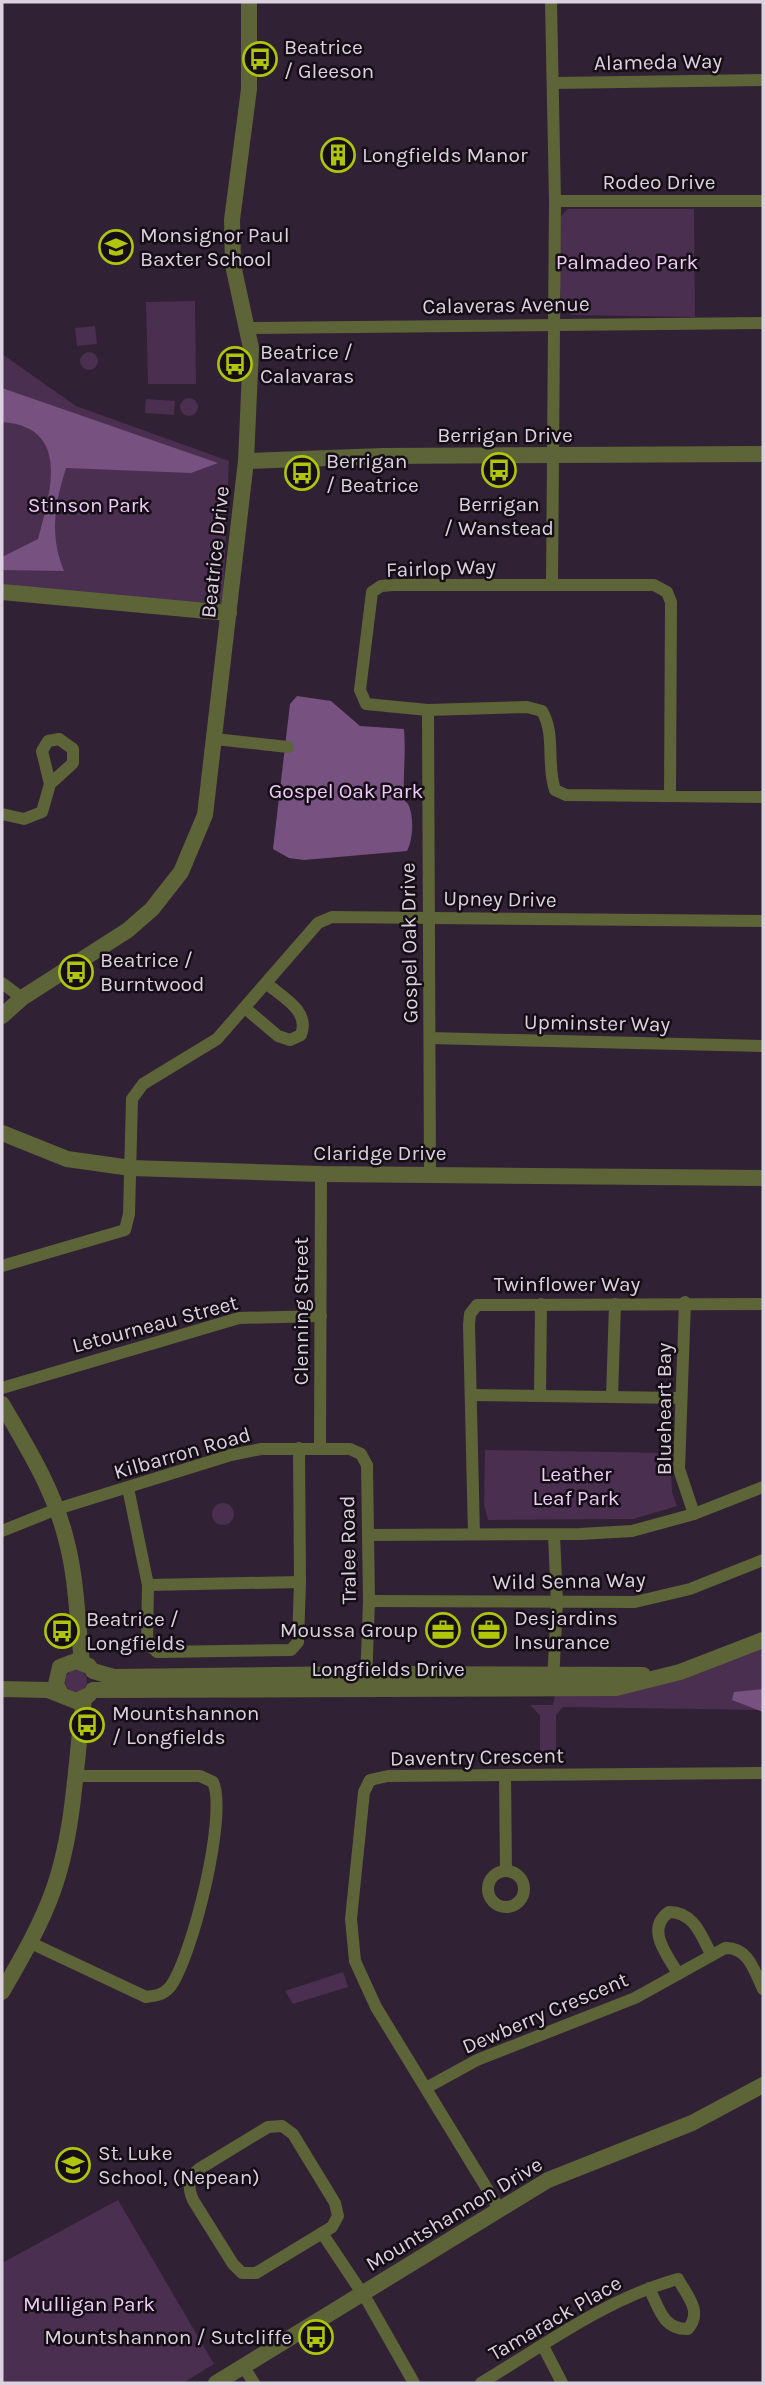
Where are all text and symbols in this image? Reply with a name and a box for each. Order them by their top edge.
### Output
place label: Beatrice / Gleeson [284,35,374,83]
bus stop icon: Beatrice / Gleeson [241,40,279,78]
street label: Alameda Way [594,49,723,75]
building icon: Longfields Manor [319,136,357,174]
place label: Longfields Manor [362,143,528,167]
street label: Rodeo Drive [602,170,716,194]
place label: Monsignor Paul Baxter School [140,223,290,271]
school or university icon: Monsignor Paul Baxter School [97,228,135,266]
park label: Palmadeo Park [556,250,698,274]
street label: Calaveras Avenue [422,292,590,318]
place label: Beatrice / Calavaras [260,340,354,388]
bus stop icon: Beatrice / Calavaras [216,345,254,383]
street label: Berrigan Drive [437,423,573,447]
place label: Berrigan / Beatrice [326,449,419,497]
bus stop icon: Berrigan / Wanstead [480,451,518,489]
bus stop icon: Berrigan / Beatrice [283,454,321,492]
street label: Beatrice Drive [196,485,234,619]
place label: Berrigan / Wanstead [444,492,554,540]
park label: Stinson Park [28,493,150,517]
street label: Fairlop Way [386,554,497,582]
park label: Gospel Oak Park [269,779,423,803]
street label: Gospel Oak Drive [396,862,422,1024]
street label: Upney Drive [443,886,557,912]
place label: Beatrice / Burntwood [100,948,205,996]
bus stop icon: Beatrice / Burntwood [57,953,95,991]
street label: Upminster Way [524,1010,671,1036]
street label: Claridge Drive [313,1141,447,1165]
street label: Clenning Street [289,1237,313,1385]
street label: Twinflower Way [494,1272,641,1296]
street label: Letourneau Street [69,1290,241,1358]
street label: Blueheart Bay [652,1343,676,1475]
street label: Kilbarron Road [111,1422,253,1484]
park label: Leather Leaf Park [533,1462,620,1510]
street label: Tralee Road [335,1495,361,1605]
street label: Wild Senna Way [492,1568,646,1594]
place label: Desjardins Insurance [514,1606,618,1654]
place label: Beatrice / Longfields [86,1607,185,1655]
office icon: Moussa Group [424,1611,462,1649]
office icon: Desjardins Insurance [470,1611,508,1649]
bus stop icon: Beatrice / Longfields [43,1612,81,1650]
place label: Moussa Group [280,1618,418,1642]
street label: Longfields Drive [311,1657,465,1681]
place label: Mountshannon / Longfields [112,1701,259,1749]
bus stop icon: Mountshannon / Longfields [68,1706,106,1744]
street label: Daventry Crescent [390,1743,564,1771]
street label: Dewberry Crescent [459,1967,631,2059]
place label: St. Luke School, (Nepean) [98,2141,260,2189]
school or university icon: St. Luke School, (Nepean) [54,2146,92,2184]
street label: Mountshannon Drive [362,2152,546,2276]
street label: Tamarack Place [485,2270,625,2366]
park label: Mulligan Park [23,2292,155,2316]
bus stop icon: Mountshannon / Sutcliffe [297,2318,335,2356]
place label: Mountshannon / Sutcliffe [44,2325,292,2349]

